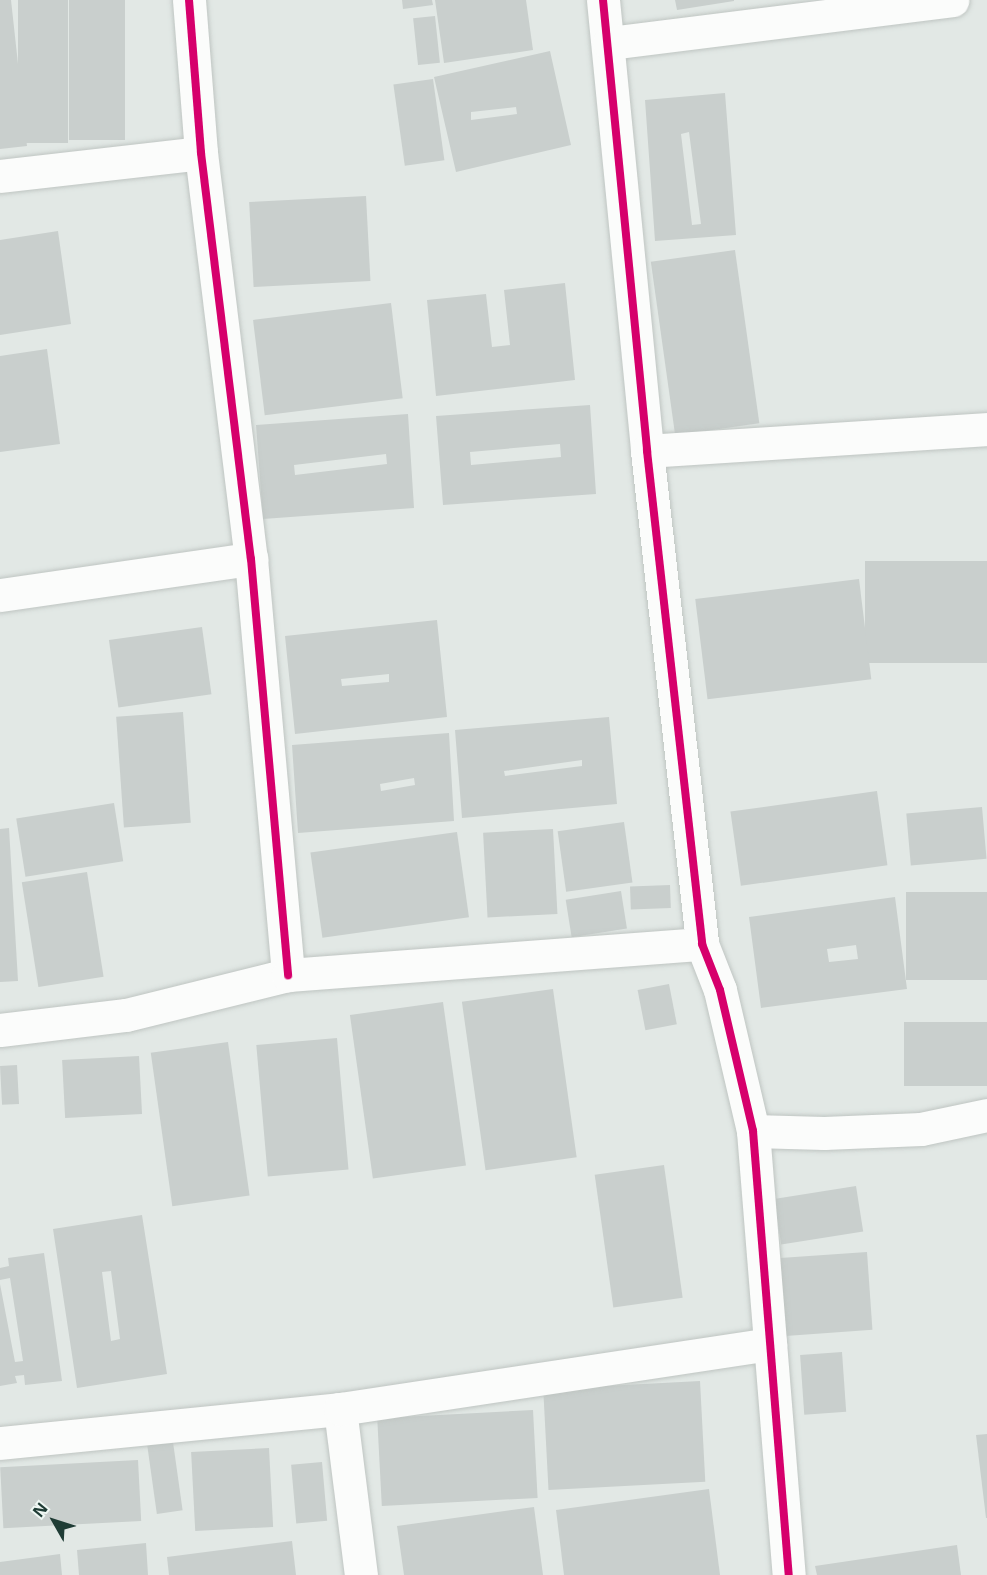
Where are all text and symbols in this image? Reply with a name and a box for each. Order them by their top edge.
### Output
north arrow [24,1491,84,1551]
text: N [27,1498,53,1522]

